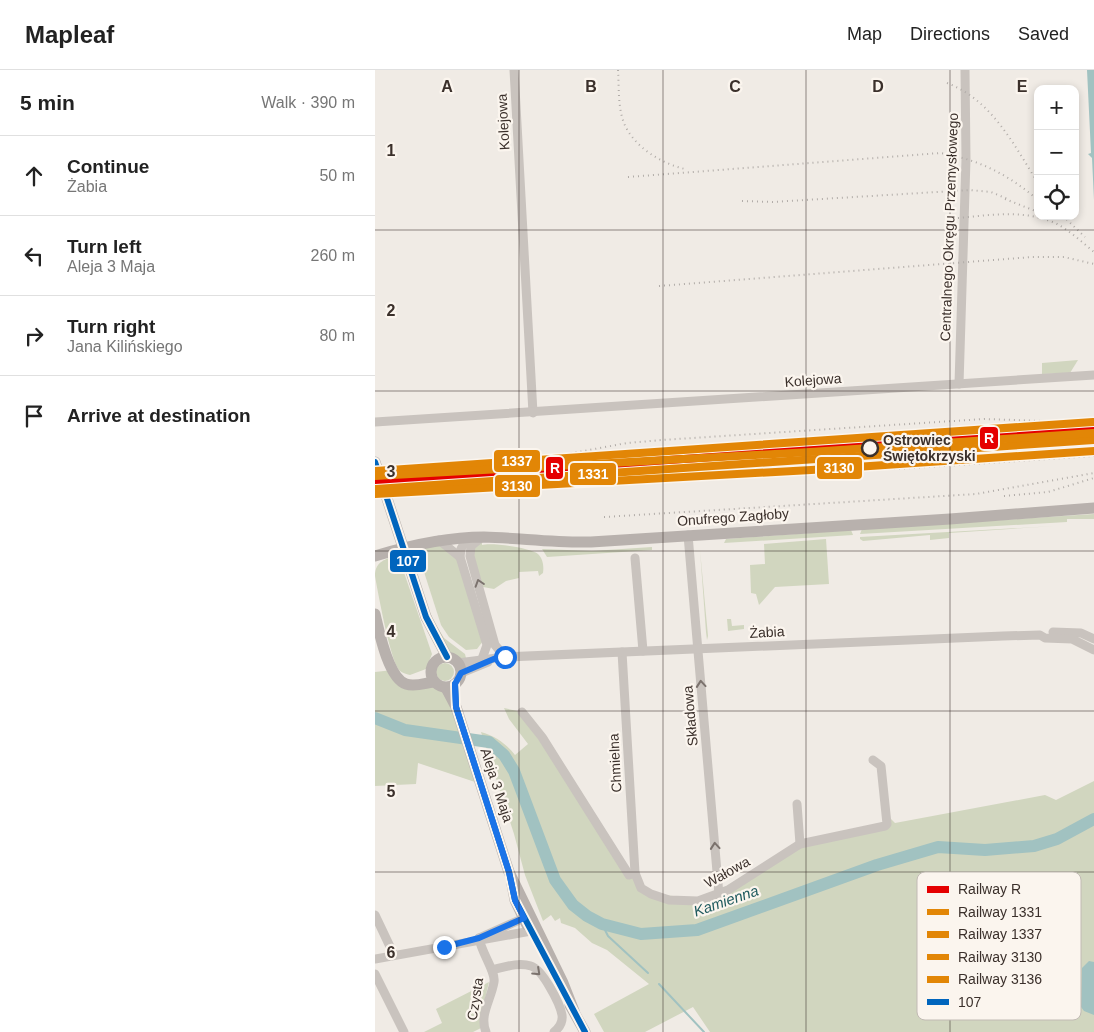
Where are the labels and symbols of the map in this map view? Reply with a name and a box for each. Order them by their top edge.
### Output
text: A [441,78,453,95]
text: B [585,78,597,95]
text: C [729,78,741,95]
text: D [872,78,884,95]
text: E [1017,78,1028,95]
street label: Kolejowa [494,93,512,151]
street label: Centralnego Okręgu Przemysłowego [937,112,961,342]
text: 1 [387,142,396,159]
text: 2 [387,302,396,319]
street label: Kolejowa [784,370,842,390]
line badge: R [979,426,999,450]
text: R [984,430,994,446]
place label: Ostrowiec Świętokrzyski [883,432,976,464]
marker: Ostrowiec Świętokrzyski [861,439,879,457]
line badge: 1337 [493,449,541,473]
text: 1337 [501,453,533,469]
line badge: R [545,456,564,480]
line badge: 3130 [816,456,863,480]
text: R [550,460,560,476]
text: 3130 [823,460,855,476]
line badge: 1331 [569,462,617,486]
text: 3 [387,463,396,480]
text: 1331 [577,466,609,482]
line badge: 3130 [494,474,541,498]
text: 3130 [501,478,533,494]
street label: Onufrego Zagłoby [677,505,789,529]
line badge: 107 [389,549,427,573]
text: 107 [396,553,420,569]
one-way arrow [474,580,484,588]
street label: Żabia [749,622,785,641]
text: 4 [387,623,396,640]
route start [494,646,517,669]
one-way arrow [696,680,707,688]
street label: Składowa [679,685,701,747]
street label: Chmielna [605,733,625,793]
street label: Aleja 3 Maja [477,746,517,824]
text: 5 [387,783,396,800]
one-way arrow [710,842,721,850]
street label: Wałowa [702,853,753,891]
legend [917,872,1081,1020]
water label: Kamienna [691,881,761,920]
text: Railway R [958,881,1021,897]
text: Railway 1331 [958,904,1042,920]
text: Railway 1337 [958,926,1042,942]
route end [433,936,456,959]
text: 6 [387,944,396,961]
text: Railway 3130 [958,949,1042,965]
one-way arrow [532,966,541,975]
text: Railway 3136 [958,971,1042,987]
street label: Czysta [464,976,486,1021]
text: 107 [958,994,982,1010]

